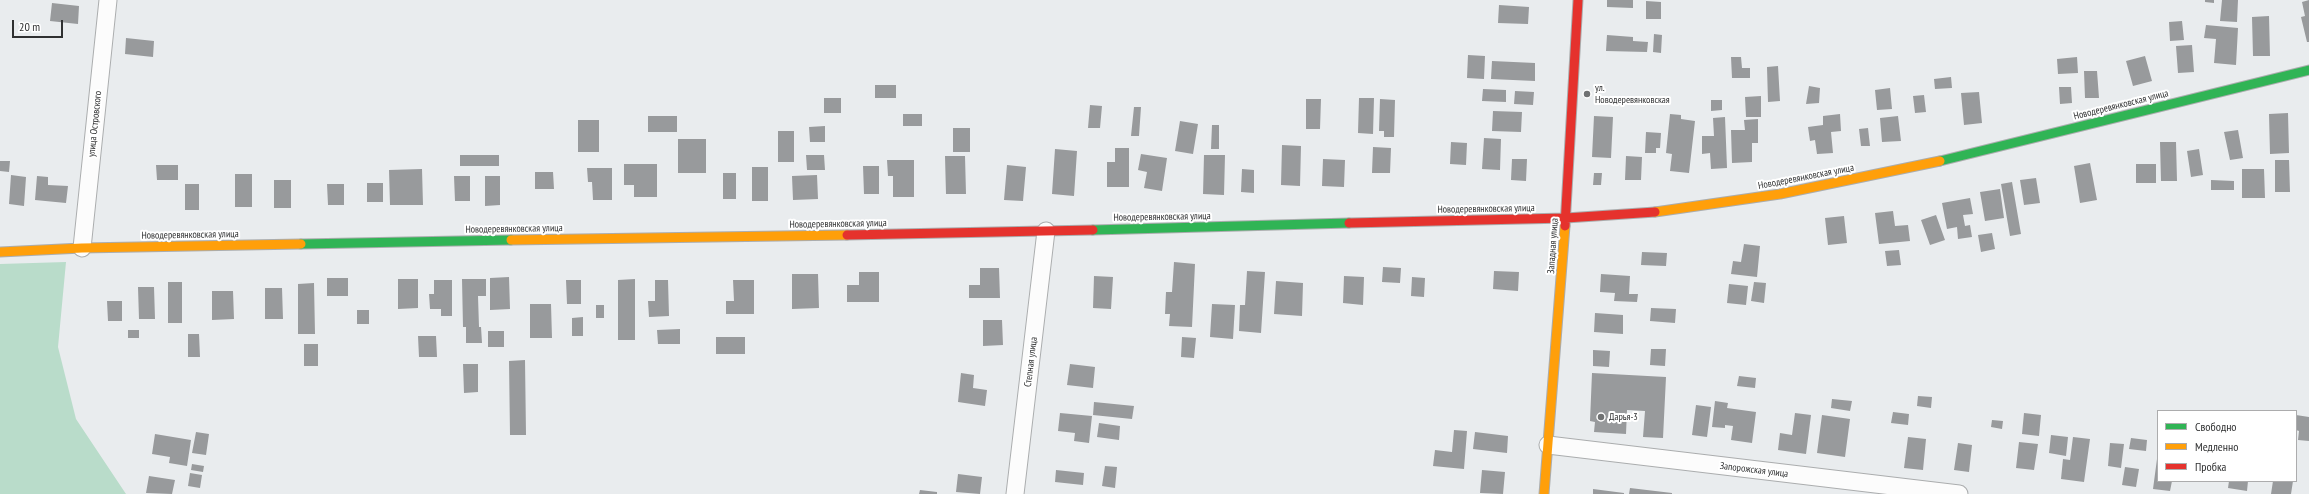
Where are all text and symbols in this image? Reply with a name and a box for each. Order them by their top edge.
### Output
scale bar [14,12,65,38]
text: 20 m [19,19,40,34]
place label: ул. Новодеревянковская [1595,82,1670,106]
street label: Новодеревянковская улица [2072,87,2170,123]
marker: ул. Новодеревянковская [1582,89,1592,99]
street label: улица Островского [86,90,104,158]
street label: Новодеревянковская улица [1757,162,1855,192]
street label: Новодеревянковская улица [1437,202,1535,216]
street label: Новодеревянковская улица [1113,210,1211,224]
street label: Новодеревянковская улица [789,217,887,231]
street label: Западная улица [1545,218,1561,274]
street label: Новодеревянковская улица [465,222,563,236]
street label: Новодеревянковская улица [141,228,239,242]
street label: Степная улица [1022,336,1040,388]
legend [2157,410,2297,482]
place label: Дарья-3 [1609,411,1638,423]
marker: Дарья-3 [1596,412,1606,422]
text: Свободно [2195,419,2237,434]
text: Медленно [2195,439,2238,454]
text: Пробка [2195,459,2226,474]
street label: Запорожская улица [1719,460,1789,480]

